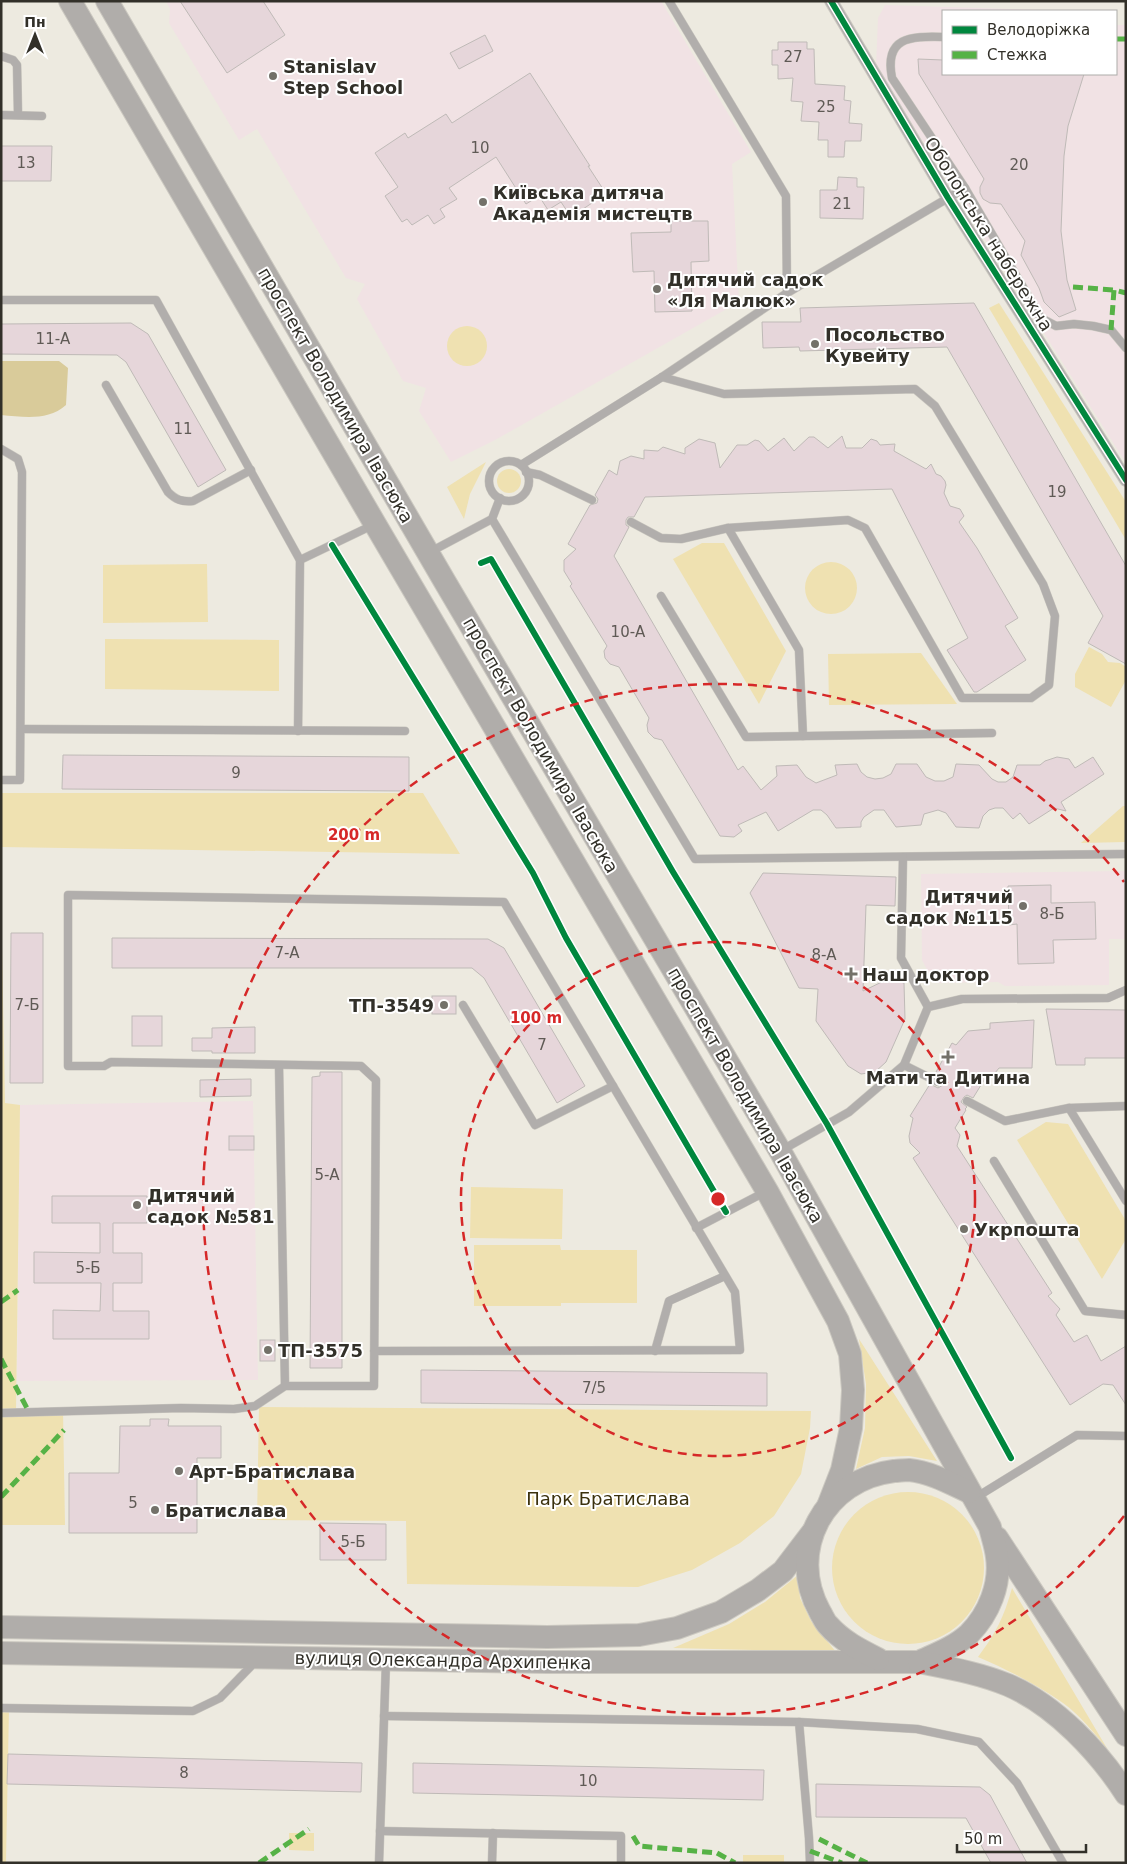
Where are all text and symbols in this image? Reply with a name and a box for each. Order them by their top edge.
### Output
north arrow [10,10,60,60]
legend [942,10,1117,75]
text: Пн [24,14,46,30]
text: Велодоріжка [987,21,1090,39]
text: Стежка [987,46,1047,64]
house number: 27 [783,48,803,66]
place label: Stanislav Step School [283,56,403,98]
marker: Stanislav Step School [267,70,279,82]
house number: 25 [816,98,836,116]
street label: Оболонська набережна [920,133,1058,335]
house number: 10 [470,139,490,157]
house number: 13 [16,154,36,172]
house number: 20 [1009,156,1029,174]
place label: Київська дитяча Академія мистецтв [493,182,693,224]
house number: 21 [832,195,852,213]
marker: Київська дитяча Академія мистецтв [477,196,489,208]
street label: проспект Володимира Івасюка [254,264,418,526]
place label: Дитячий садок «Ля Малюк» [667,269,823,311]
marker: Дитячий садок «Ля Малюк» [651,283,663,295]
place label: Посольство Кувейту [825,324,945,366]
house number: 11-А [36,330,71,348]
marker: Посольство Кувейту [809,338,821,350]
house number: 11 [173,420,193,438]
house number: 19 [1047,483,1067,501]
street label: проспект Володимира Івасюка [459,614,623,876]
house number: 10-А [611,623,646,641]
house number: 9 [231,764,241,782]
text: 200 m [328,826,380,844]
place label: Дитячий садок №115 [886,886,1013,928]
marker: Дитячий садок №115 [1017,900,1029,912]
house number: 8-Б [1039,905,1065,923]
house number: 7-А [274,944,300,962]
house number: 8-А [811,946,837,964]
street label: проспект Володимира Івасюка [664,964,828,1226]
place label: Наш доктор [862,964,990,985]
marker: Наш доктор [844,967,858,981]
place label: ТП-3549 [349,995,434,1016]
house number: 7-Б [14,996,40,1014]
marker: ТП-3549 [438,999,450,1011]
text: 100 m [510,1009,562,1027]
house number: 7 [537,1036,547,1054]
marker: Мати та Дитина [941,1050,955,1064]
place label: Мати та Дитина [866,1067,1030,1088]
house number: 5-А [314,1166,340,1184]
place label: Дитячий садок №581 [147,1185,274,1227]
centre of rings [709,1190,727,1208]
marker: Дитячий садок №581 [131,1199,143,1211]
place label: Укрпошта [974,1219,1079,1240]
marker: Укрпошта [958,1223,970,1235]
house number: 5-Б [75,1259,101,1277]
place label: ТП-3575 [278,1340,363,1361]
marker: ТП-3575 [262,1344,274,1356]
house number: 7/5 [582,1379,606,1397]
place label: Арт-Братислава [189,1461,355,1482]
marker: Арт-Братислава [173,1465,185,1477]
park label: Парк Братислава [526,1488,690,1509]
house number: 5 [128,1494,138,1512]
place label: Братислава [165,1500,286,1521]
marker: Братислава [149,1504,161,1516]
house number: 5-Б [340,1533,366,1551]
street label: вулиця Олександра Архипенка [294,1647,592,1673]
house number: 8 [179,1764,189,1782]
house number: 10 [578,1772,598,1790]
scale bar [957,1822,1086,1854]
text: 50 m [964,1830,1002,1848]

